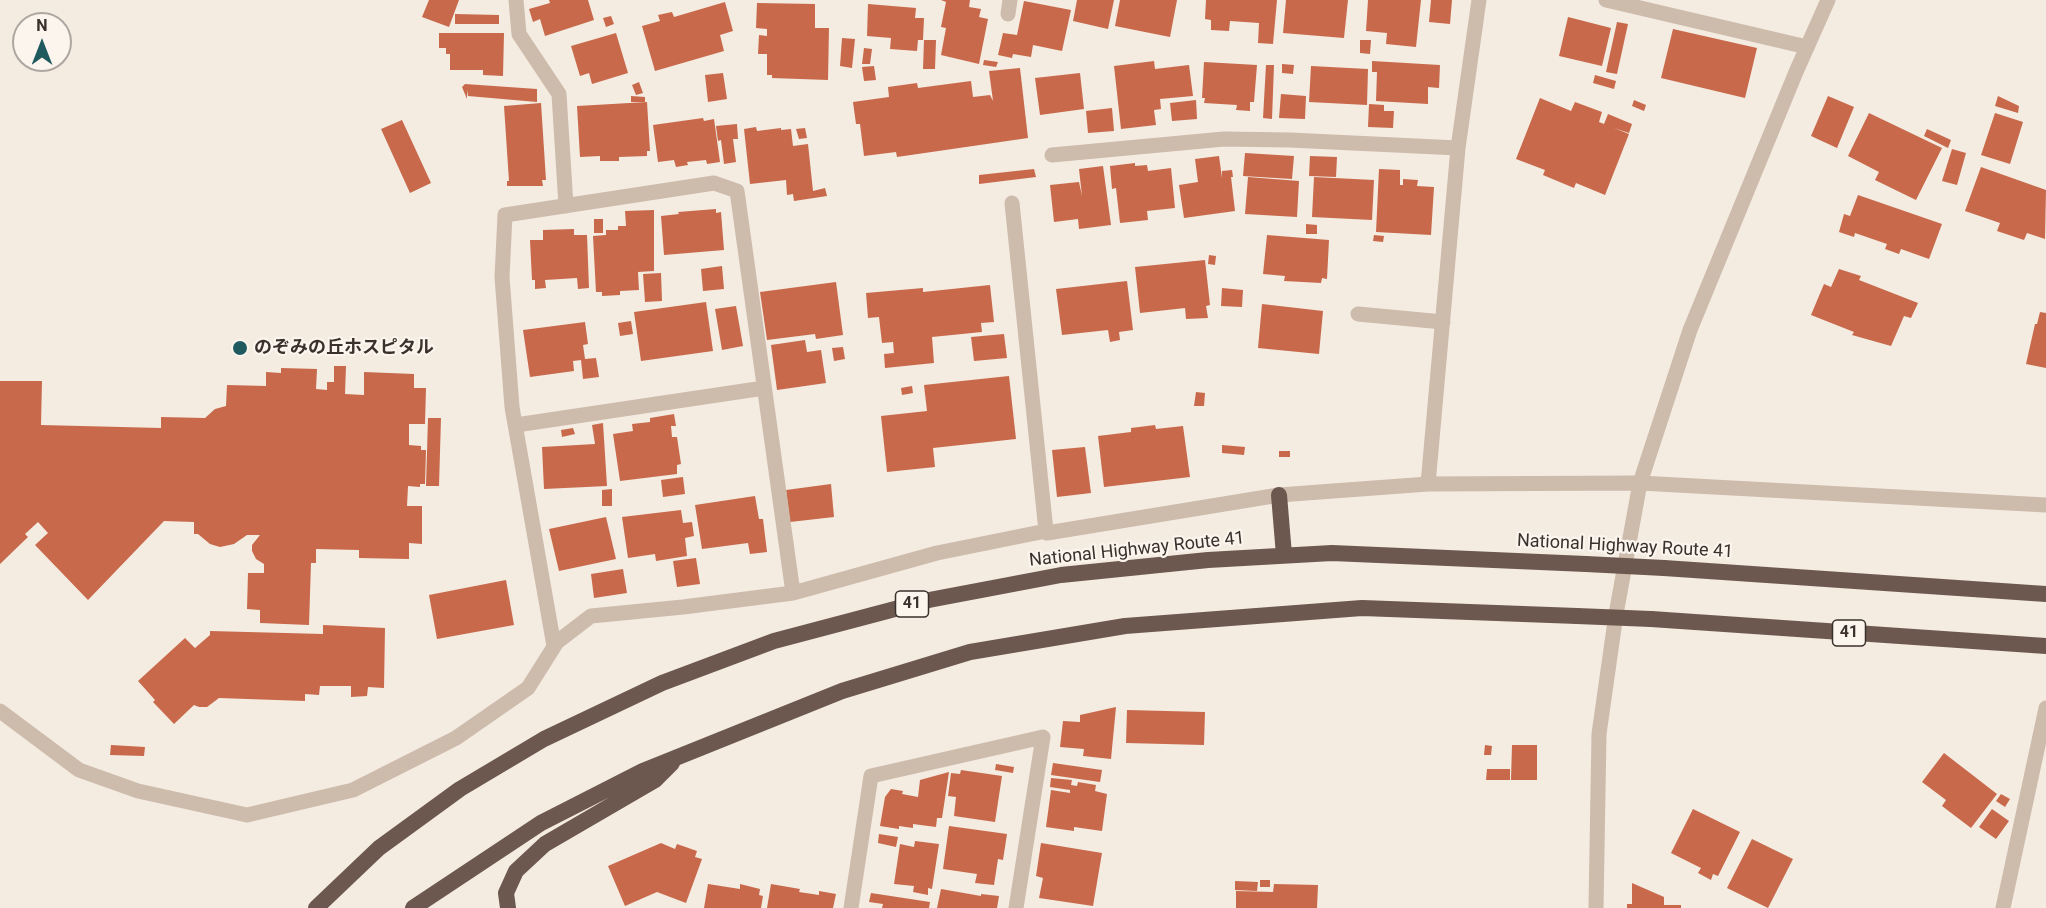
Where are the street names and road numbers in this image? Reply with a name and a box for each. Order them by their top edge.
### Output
street label: National Highway Route 41 [1028,528,1246,572]
street label: National Highway Route 41 [1516,531,1734,563]
road number: 41 [896,591,928,617]
road number: 41 [1832,620,1866,646]

